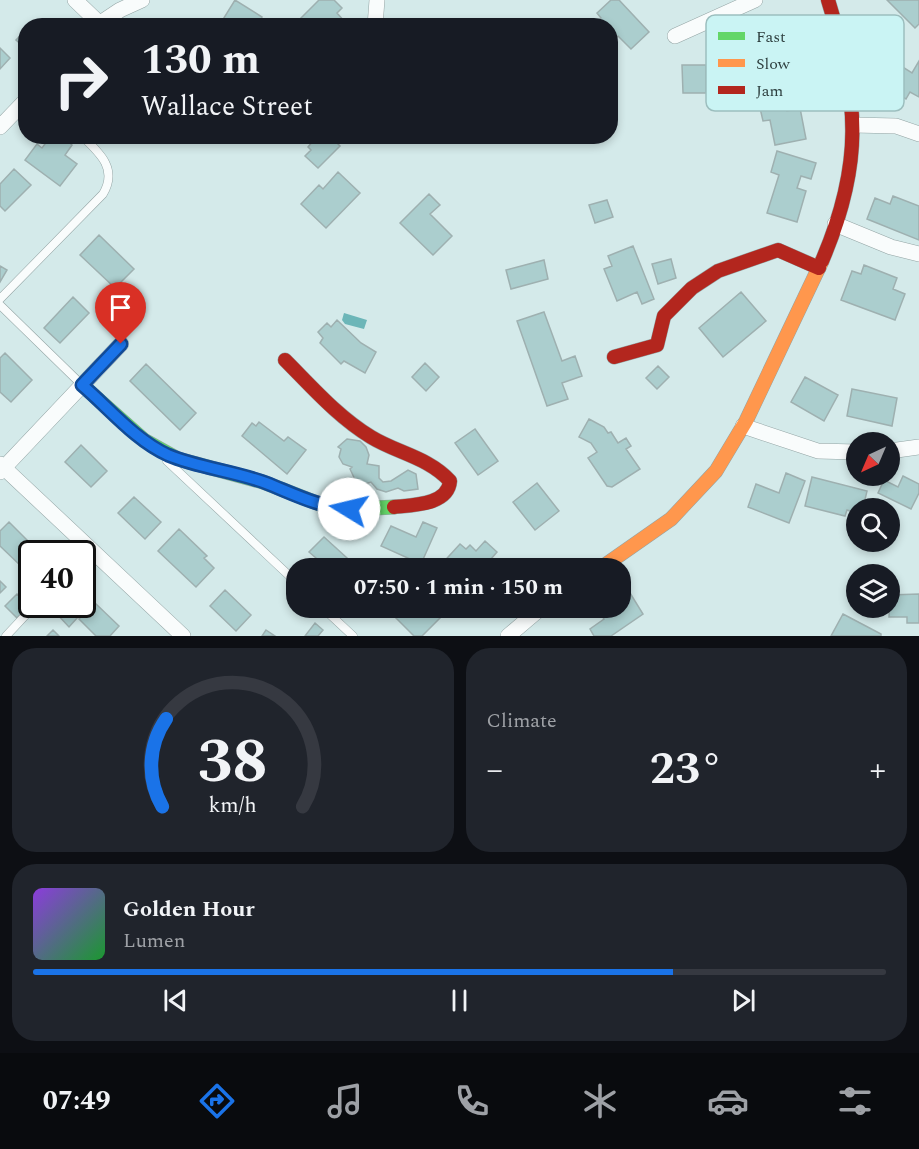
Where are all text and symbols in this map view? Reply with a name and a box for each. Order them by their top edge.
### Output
legend [706,15,904,111]
text: Fast [756,25,786,49]
text: 130 m [141,29,260,92]
icon: right [42,42,120,120]
text: Slow [756,52,791,76]
text: Jam [756,79,784,103]
text: Wallace Street [141,86,313,128]
pin [95,282,146,344]
icon: arrive [104,291,137,324]
north arrow [846,432,900,486]
map controls [846,432,900,618]
position arrow [317,477,381,541]
button: search [846,498,900,552]
speed limit sign: 40 [18,540,96,618]
button: layers [846,564,900,618]
text: 07:50 · 1 min · 150 m [354,571,563,604]
text: Climate [487,706,557,736]
text: 38 [198,715,268,810]
text: 23° [650,735,723,804]
text: − [487,745,503,795]
text: + [870,745,886,795]
text: km/h [209,789,257,822]
text: Golden Hour [123,893,255,926]
text: Lumen [123,926,185,956]
icon: previous [159,984,192,1017]
icon: pause [443,984,476,1017]
icon: next [727,984,760,1017]
text: 07:49 [43,1080,111,1122]
icon: directions [196,1080,238,1122]
icon: music [324,1080,366,1122]
icon: phone [451,1080,493,1122]
icon: climate [579,1080,621,1122]
icon: car [707,1080,749,1122]
icon: filters [834,1080,876,1122]

